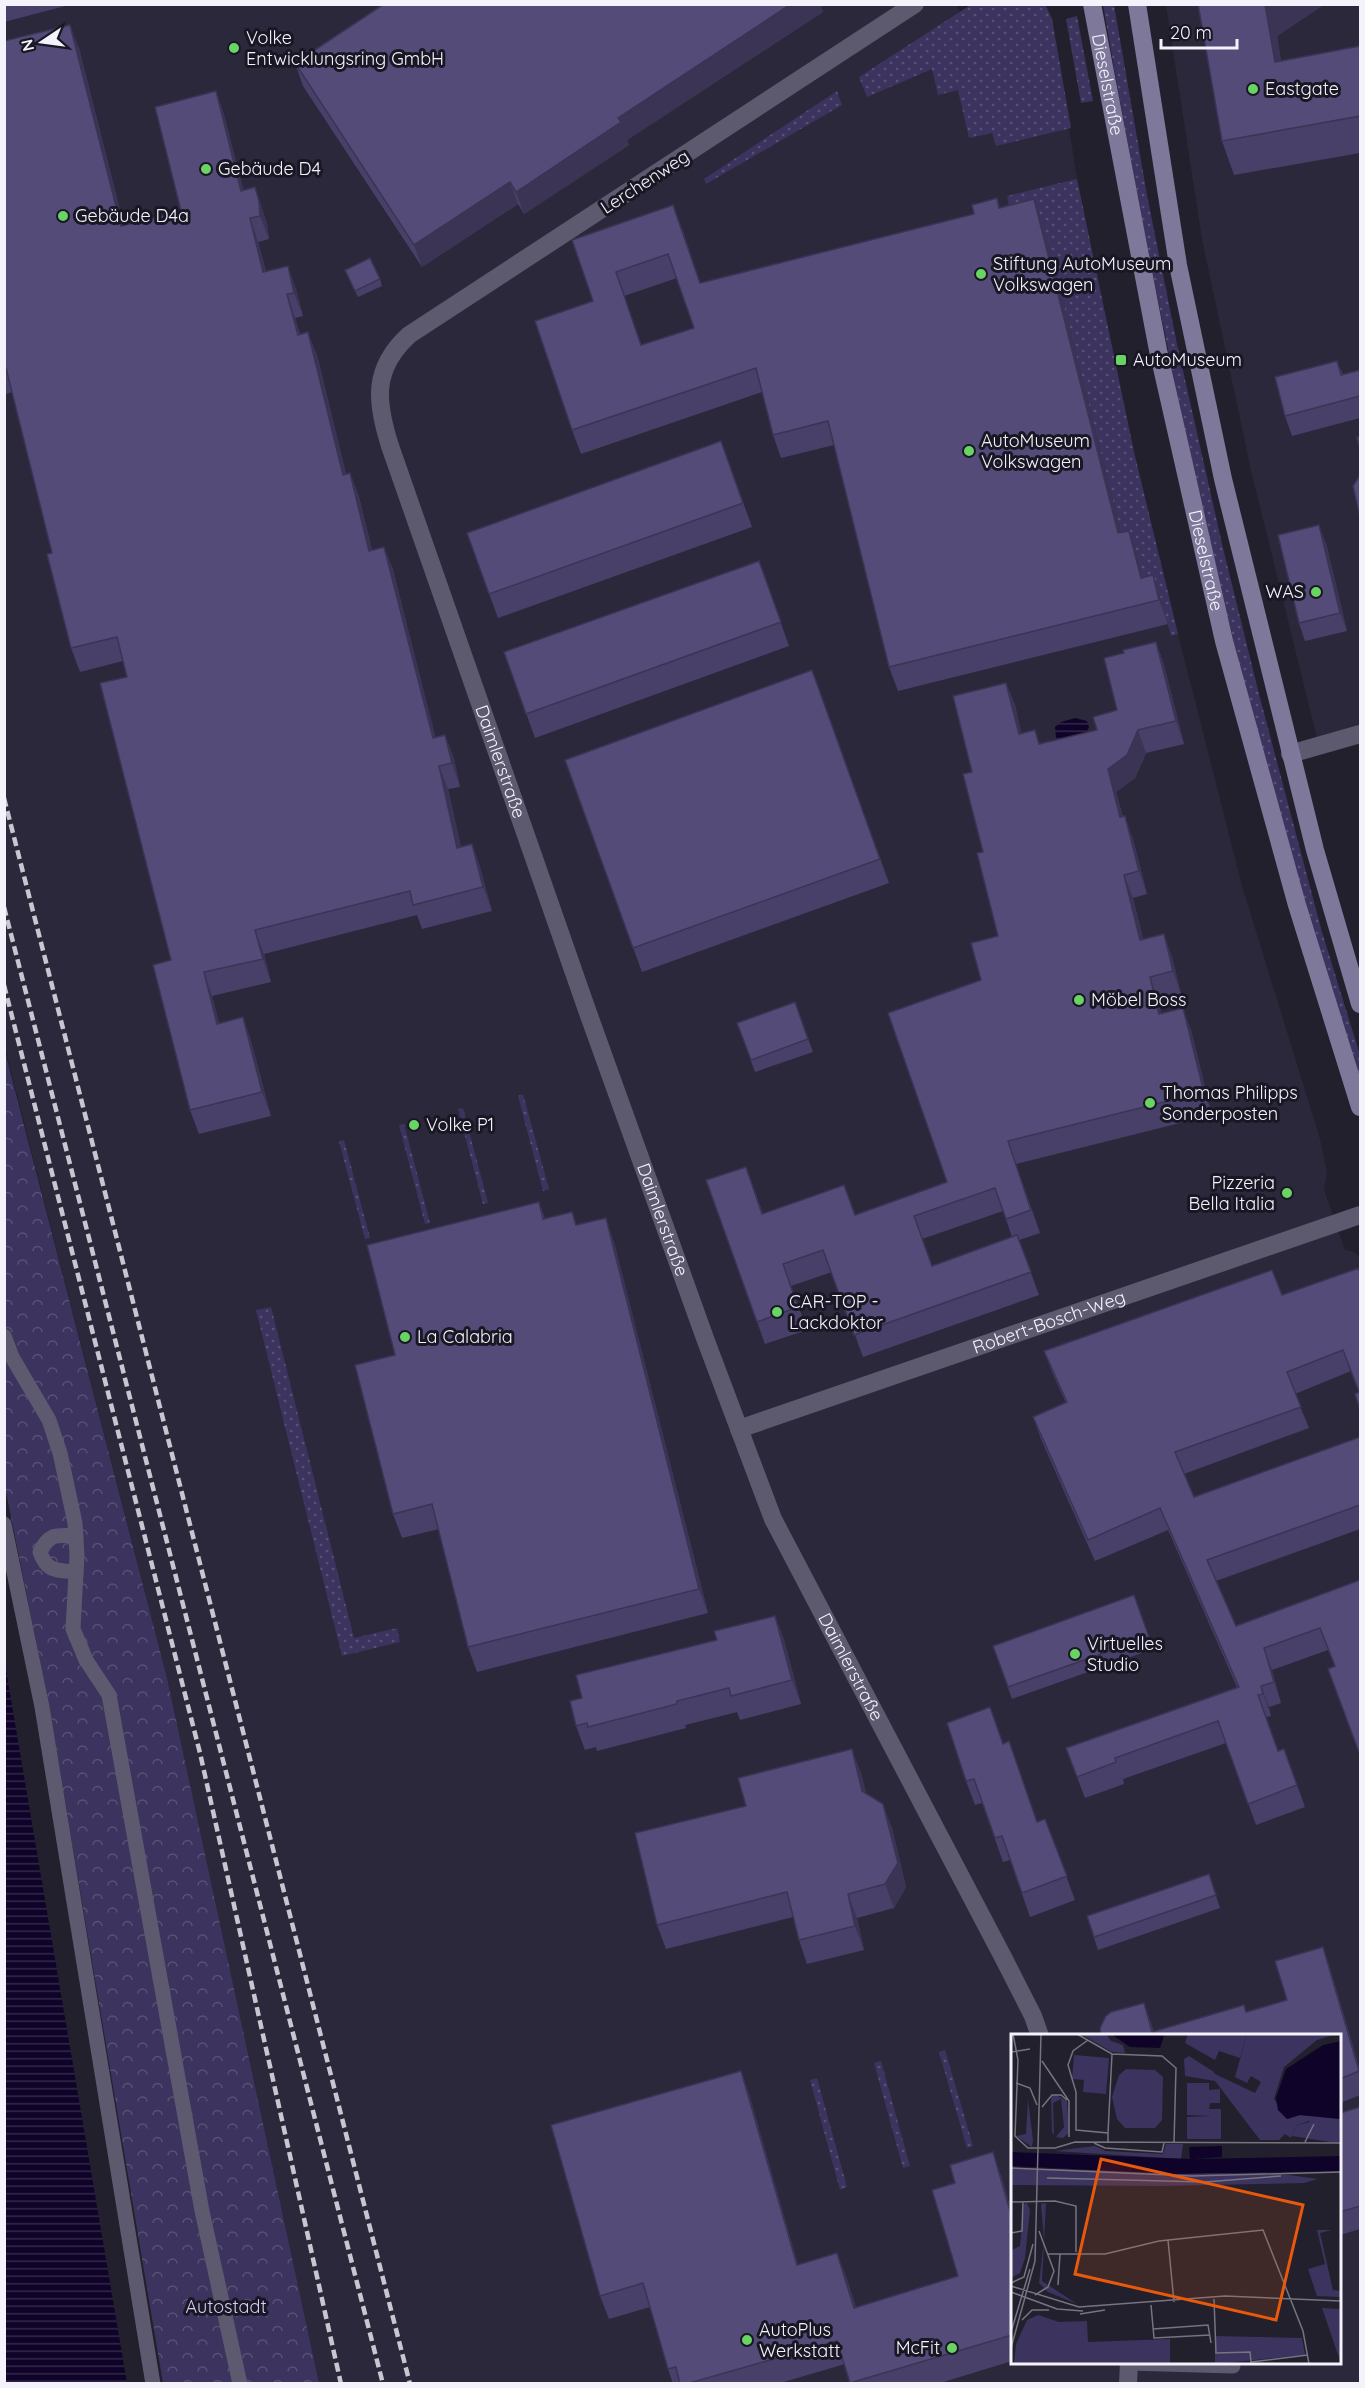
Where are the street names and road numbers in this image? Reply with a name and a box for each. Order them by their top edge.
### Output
street label: Dieselstraße [1087,32,1129,137]
street label: Lerchenweg [596,144,693,219]
street label: Dieselstraße [1184,508,1229,613]
street label: Daimlerstraße [470,702,531,821]
street label: Daimlerstraße [632,1160,694,1279]
street label: Robert-Bosch-Weg [970,1285,1128,1359]
street label: Daimlerstraße [813,1609,889,1725]

